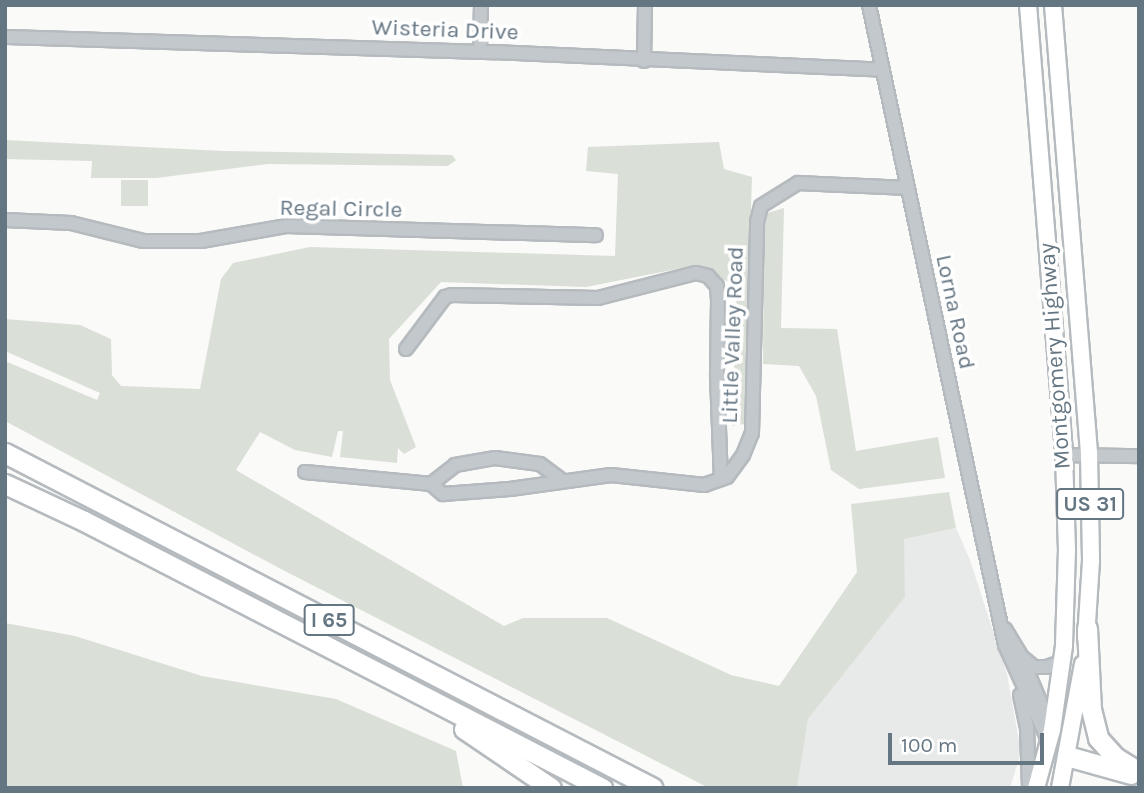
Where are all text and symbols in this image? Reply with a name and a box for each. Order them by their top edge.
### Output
street label: Wisteria Drive [371,14,519,46]
street label: Regal Circle [279,194,403,224]
street label: Montgomery Highway [1033,242,1077,470]
street label: Little Valley Road [716,246,750,424]
street label: Lorna Road [929,252,981,372]
road number: US 31 [1055,486,1125,522]
road number: I 65 [303,602,355,638]
scale bar [892,720,1048,764]
text: 100 m [901,733,958,757]

